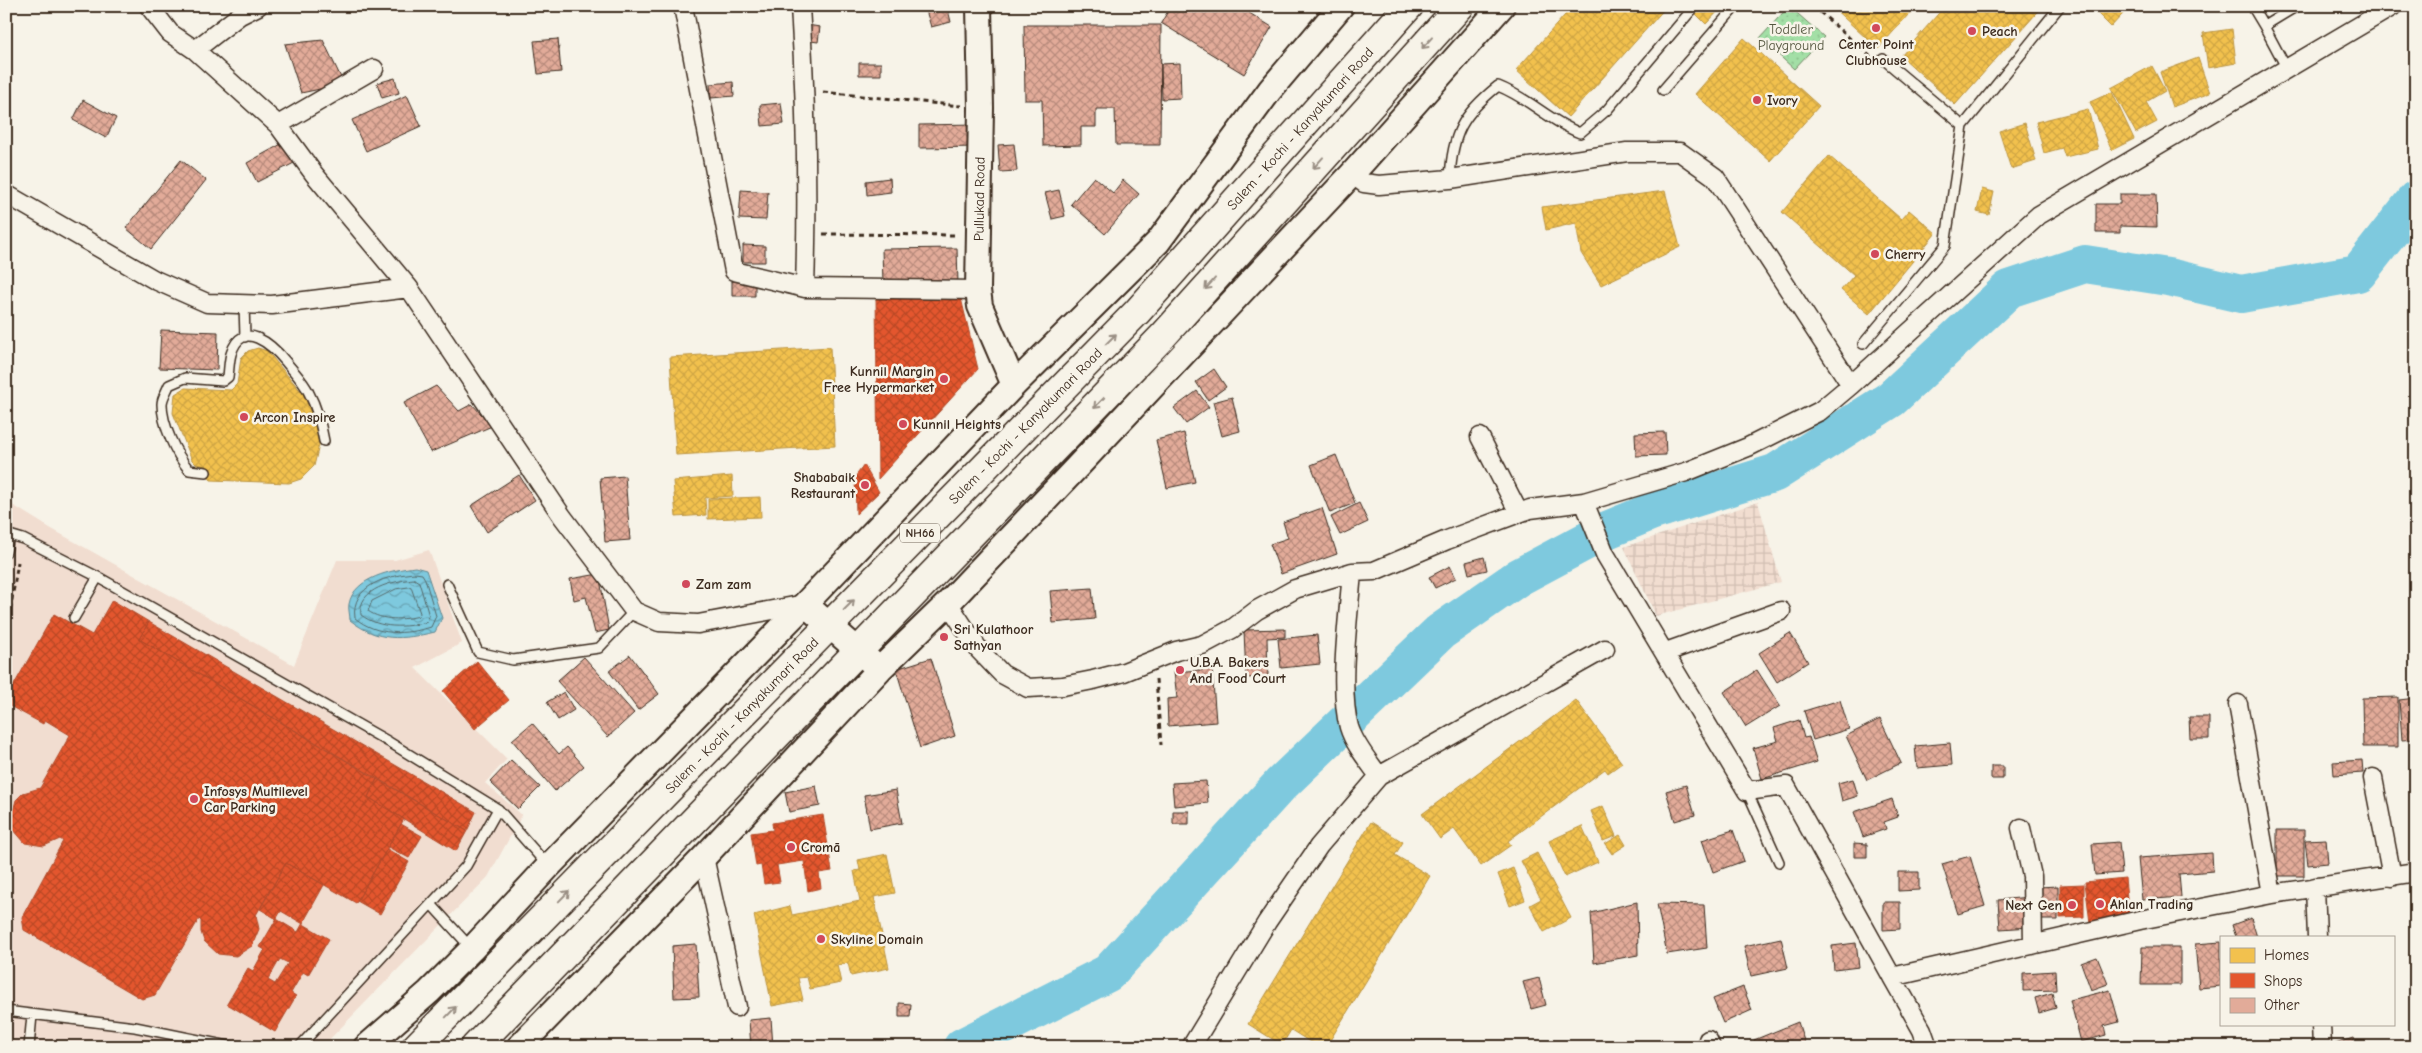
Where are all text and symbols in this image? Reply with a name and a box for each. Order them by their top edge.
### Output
park label: Toddler Playground [1758,21,1824,54]
marker: Center Point Clubhouse [1870,22,1882,34]
place label: Peach [1982,23,2018,40]
marker: Peach [1966,25,1978,37]
one-way arrow [1421,36,1433,49]
place label: Center Point Clubhouse [1838,36,1914,69]
street label: Salem - Kochi - Kanyakumari Road [1224,44,1377,214]
place label: Ivory [1767,92,1798,109]
marker: Ivory [1751,94,1763,106]
street label: Pullukad Road [970,157,989,241]
one-way arrow [1313,157,1324,170]
place label: Cherry [1885,246,1926,263]
marker: Cherry [1869,248,1881,260]
one-way arrow [1204,278,1216,291]
one-way arrow [1104,333,1117,345]
street label: Salem - Kochi - Kanyakumari Road [945,345,1106,508]
place label: Kunnil Margin Free Hypermarket [824,363,934,396]
marker: Kunnil Margin Free Hypermarket [938,373,950,385]
one-way arrow [1093,396,1105,408]
place label: Arcon Inspire [254,409,335,426]
marker: Arcon Inspire [238,411,250,423]
place label: Kunnil Heights [913,416,1001,433]
marker: Kunnil Heights [897,418,909,430]
place label: Shababaik Restaurant [791,469,855,502]
marker: Shababaik Restaurant [859,479,871,491]
road number: NH66 [900,524,940,542]
place label: Zam zam [696,576,751,593]
marker: Zam zam [680,578,692,590]
one-way arrow [843,598,855,611]
place label: Sri Kulathoor Sathyan [954,621,1034,654]
marker: Sri Kulathoor Sathyan [938,631,950,643]
street label: Salem - Kochi - Kanyakumari Road [662,634,822,797]
place label: U.B.A. Bakers And Food Court [1190,654,1286,687]
marker: U.B.A. Bakers And Food Court [1174,664,1186,676]
place label: Infosys Multilevel Car Parking [204,783,308,816]
marker: Infosys Multilevel Car Parking [188,793,200,805]
place label: Cromā [801,839,840,856]
marker: Cromā [785,841,797,853]
one-way arrow [558,890,570,902]
place label: Ahlan Trading [2110,896,2194,913]
place label: Next Gen [2005,897,2062,914]
marker: Ahlan Trading [2094,898,2106,910]
marker: Next Gen [2066,899,2078,911]
place label: Skyline Domain [831,931,923,948]
marker: Skyline Domain [815,933,827,945]
legend [2220,936,2394,1026]
text: Homes [2264,946,2309,964]
text: Shops [2264,972,2302,990]
text: Other [2264,996,2299,1014]
one-way arrow [444,1006,457,1018]

